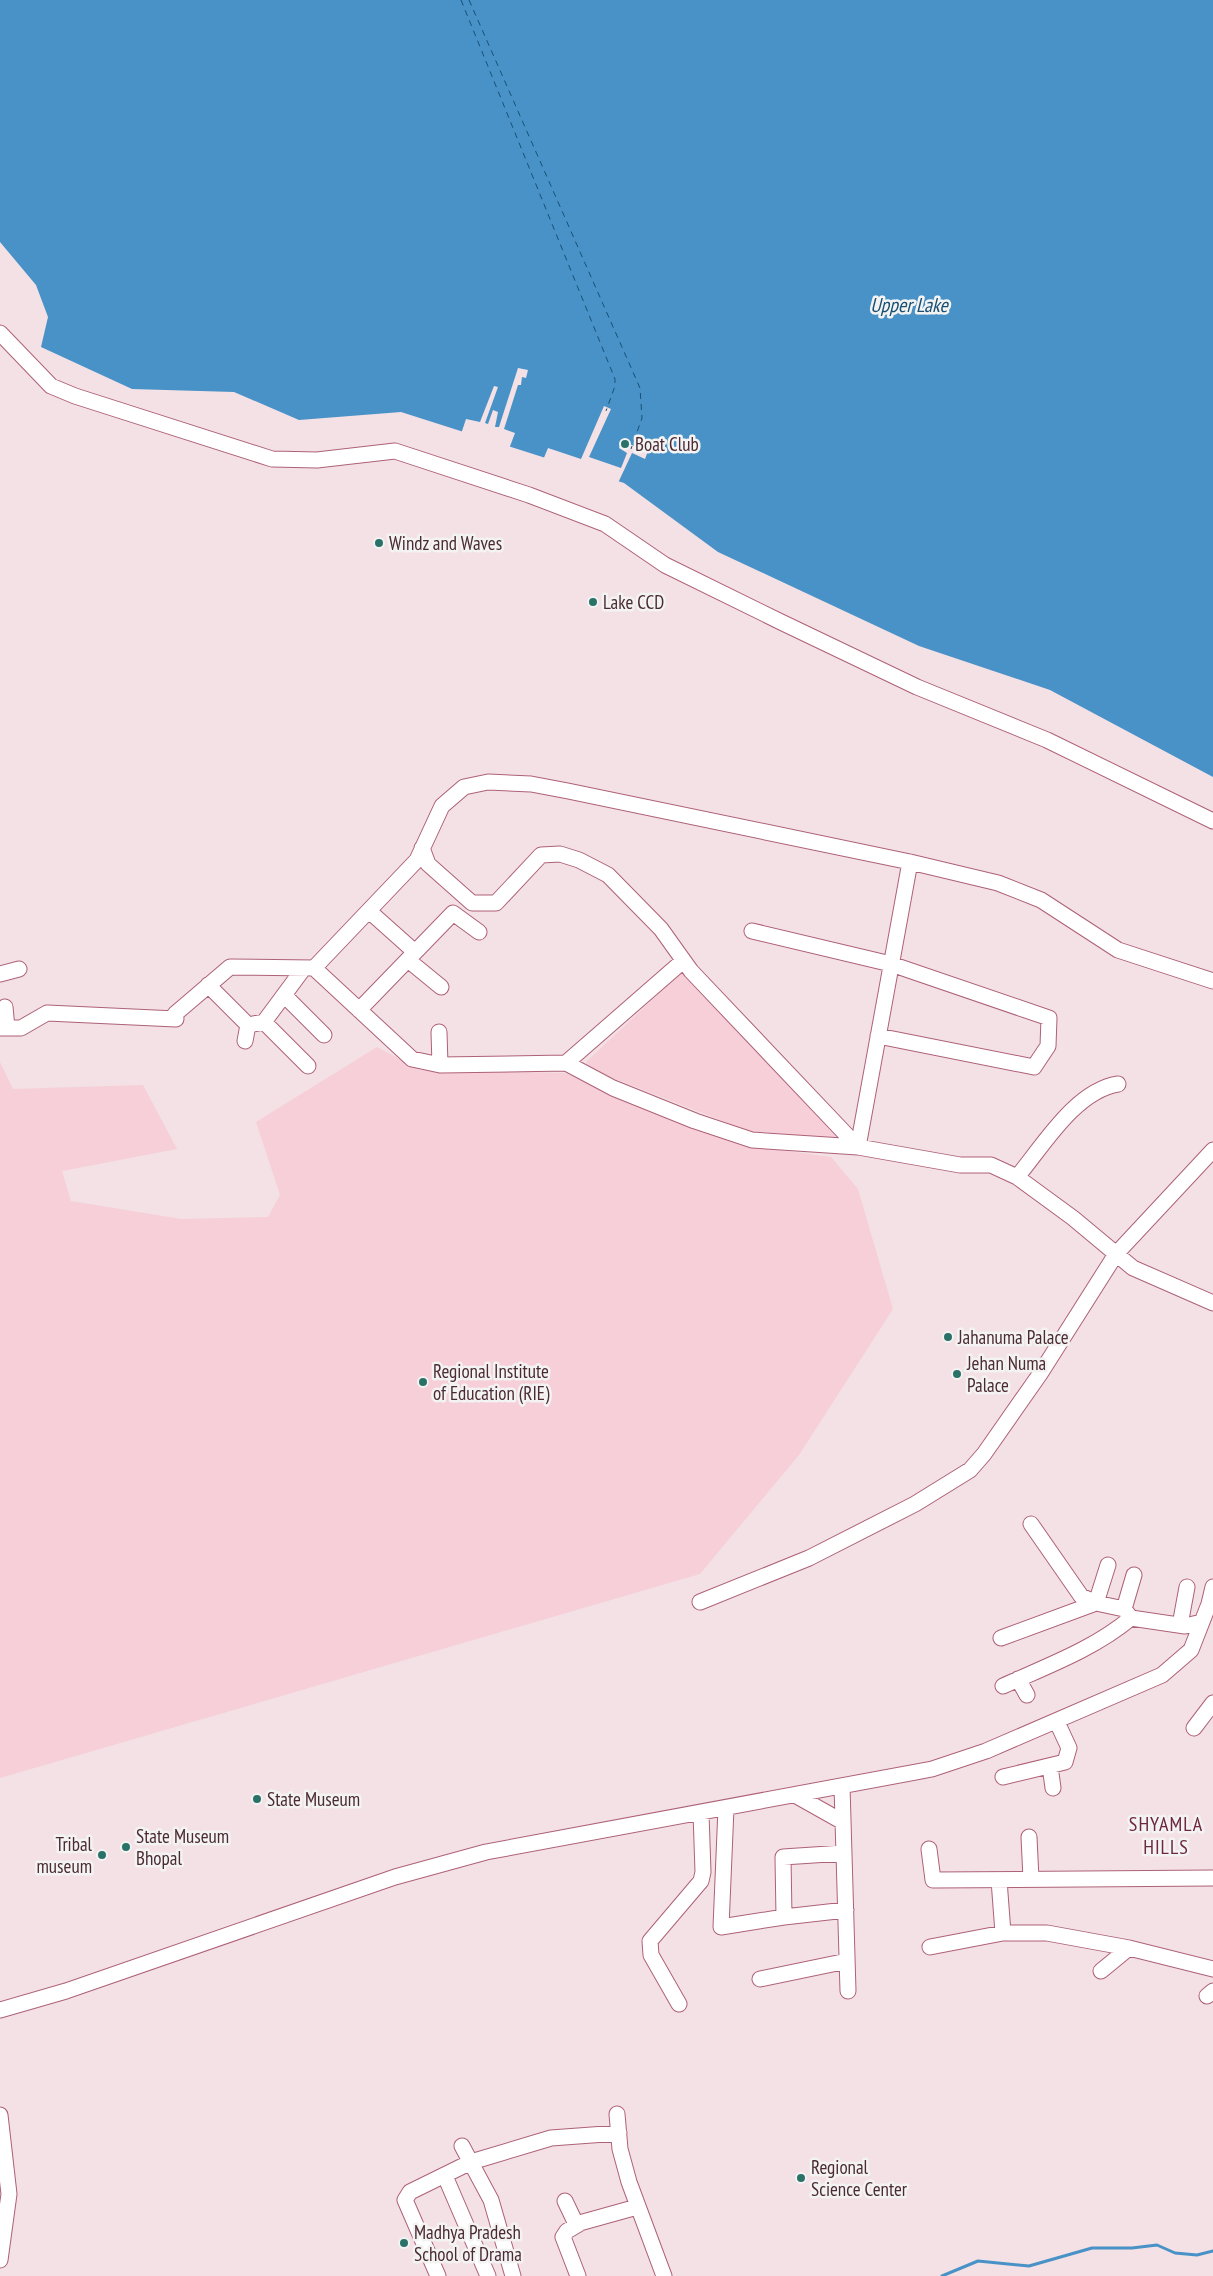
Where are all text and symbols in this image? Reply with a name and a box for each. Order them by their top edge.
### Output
water label: Upper Lake [870,292,950,318]
place label: Boat Club [635,432,699,456]
marker: Boat Club [619,438,631,450]
place label: Windz and Waves [389,531,502,555]
marker: Windz and Waves [373,537,385,549]
place label: Lake CCD [603,590,664,614]
marker: Lake CCD [587,596,599,608]
place label: Jahanuma Palace [957,1325,1069,1349]
marker: Jahanuma Palace [942,1331,954,1343]
place label: Jehan Numa Palace [966,1351,1046,1397]
place label: Regional Institute of Education (RIE) [433,1359,550,1405]
marker: Jehan Numa Palace [951,1368,963,1380]
marker: Regional Institute of Education (RIE) [417,1376,429,1388]
place label: State Museum [267,1787,360,1811]
marker: State Museum [251,1793,263,1805]
district label: SHYAMLA HILLS [1129,1811,1203,1860]
place label: State Museum Bhopal [136,1824,229,1870]
place label: Tribal museum [37,1832,93,1878]
marker: State Museum Bhopal [120,1841,132,1853]
marker: Tribal museum [96,1849,108,1861]
place label: Regional Science Center [811,2155,908,2201]
marker: Regional Science Center [795,2172,807,2184]
place label: Madhya Pradesh School of Drama [414,2220,522,2266]
marker: Madhya Pradesh School of Drama [398,2237,410,2249]

